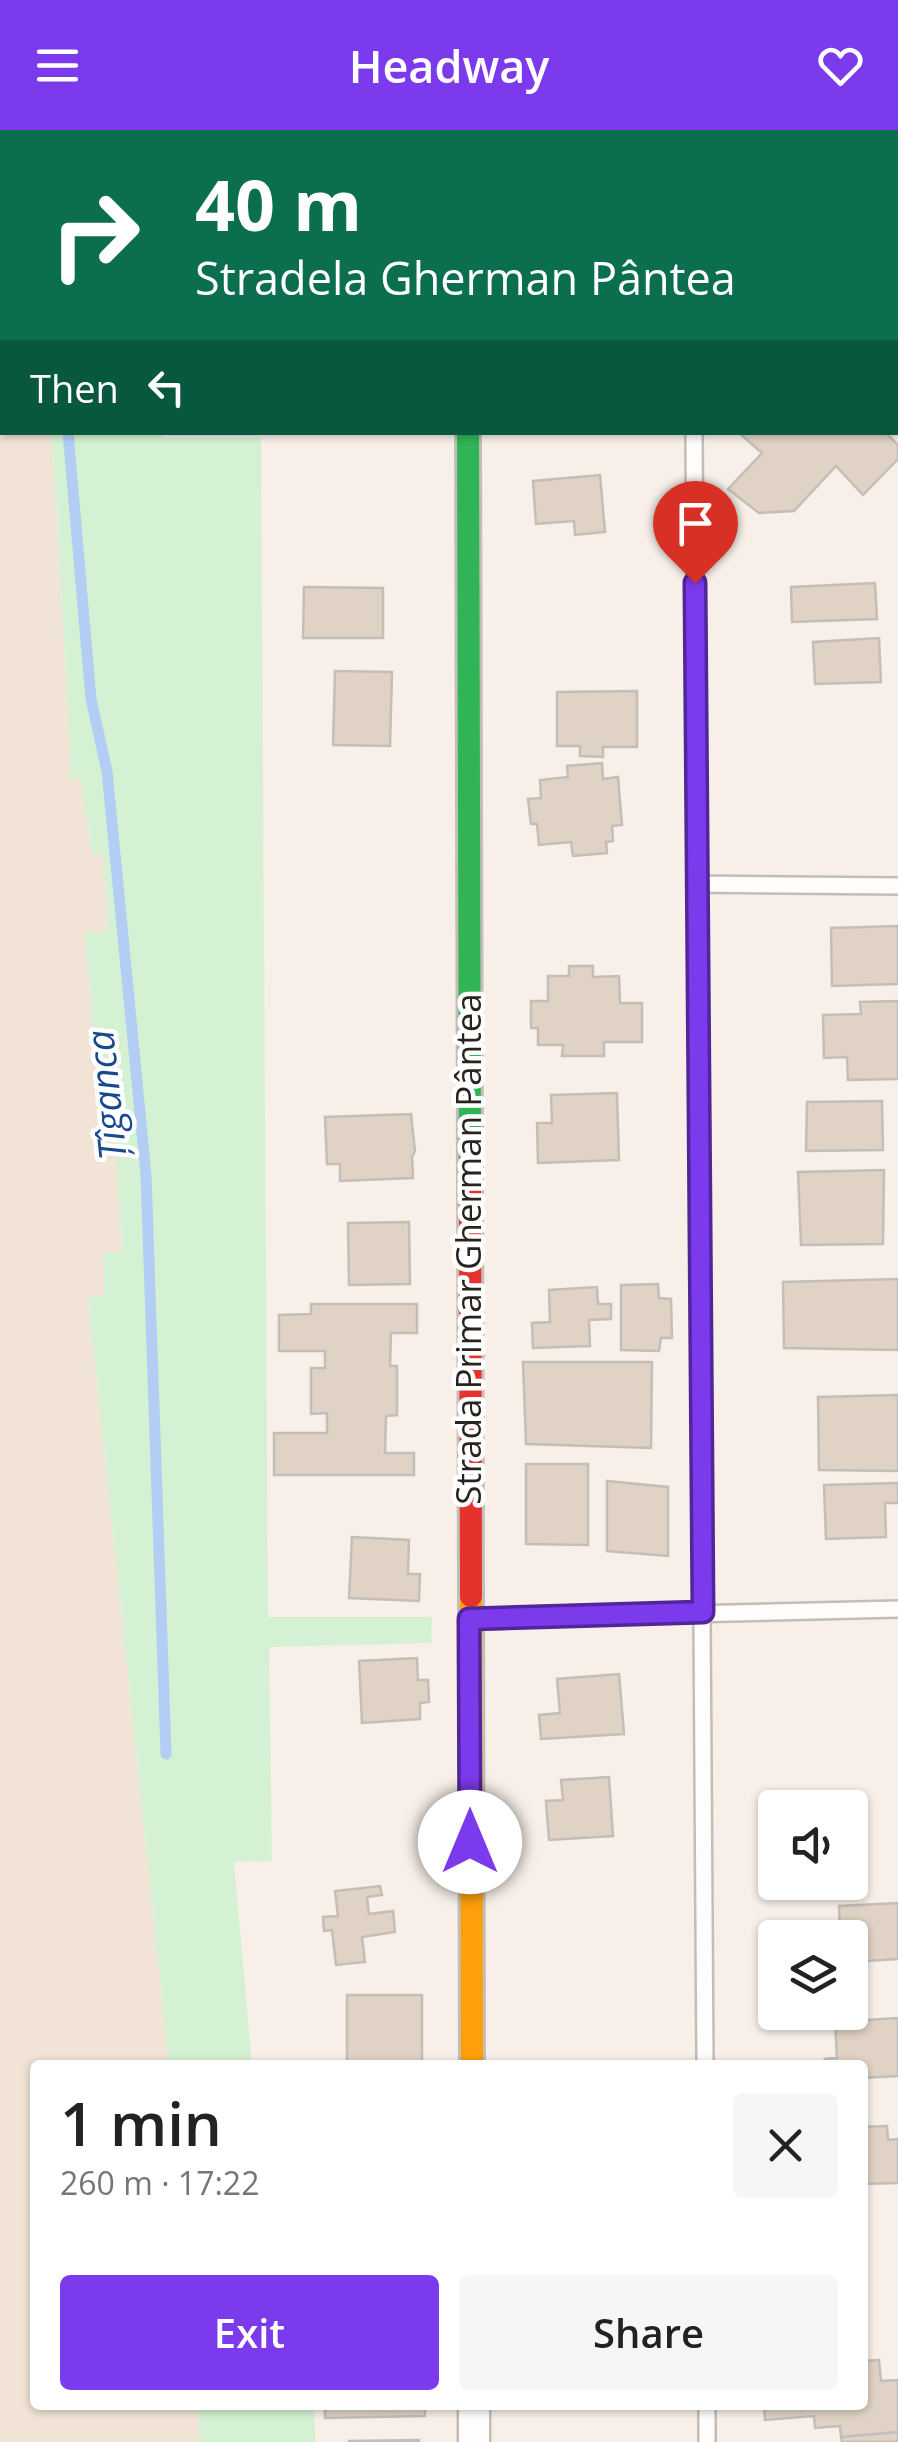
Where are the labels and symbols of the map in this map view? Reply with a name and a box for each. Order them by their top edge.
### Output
pin [653,481,738,584]
street label: Strada Primar Gherman Pântea [444,993,491,1505]
water label: Țîganca [72,1028,138,1163]
position arrow [418,1790,522,1894]

